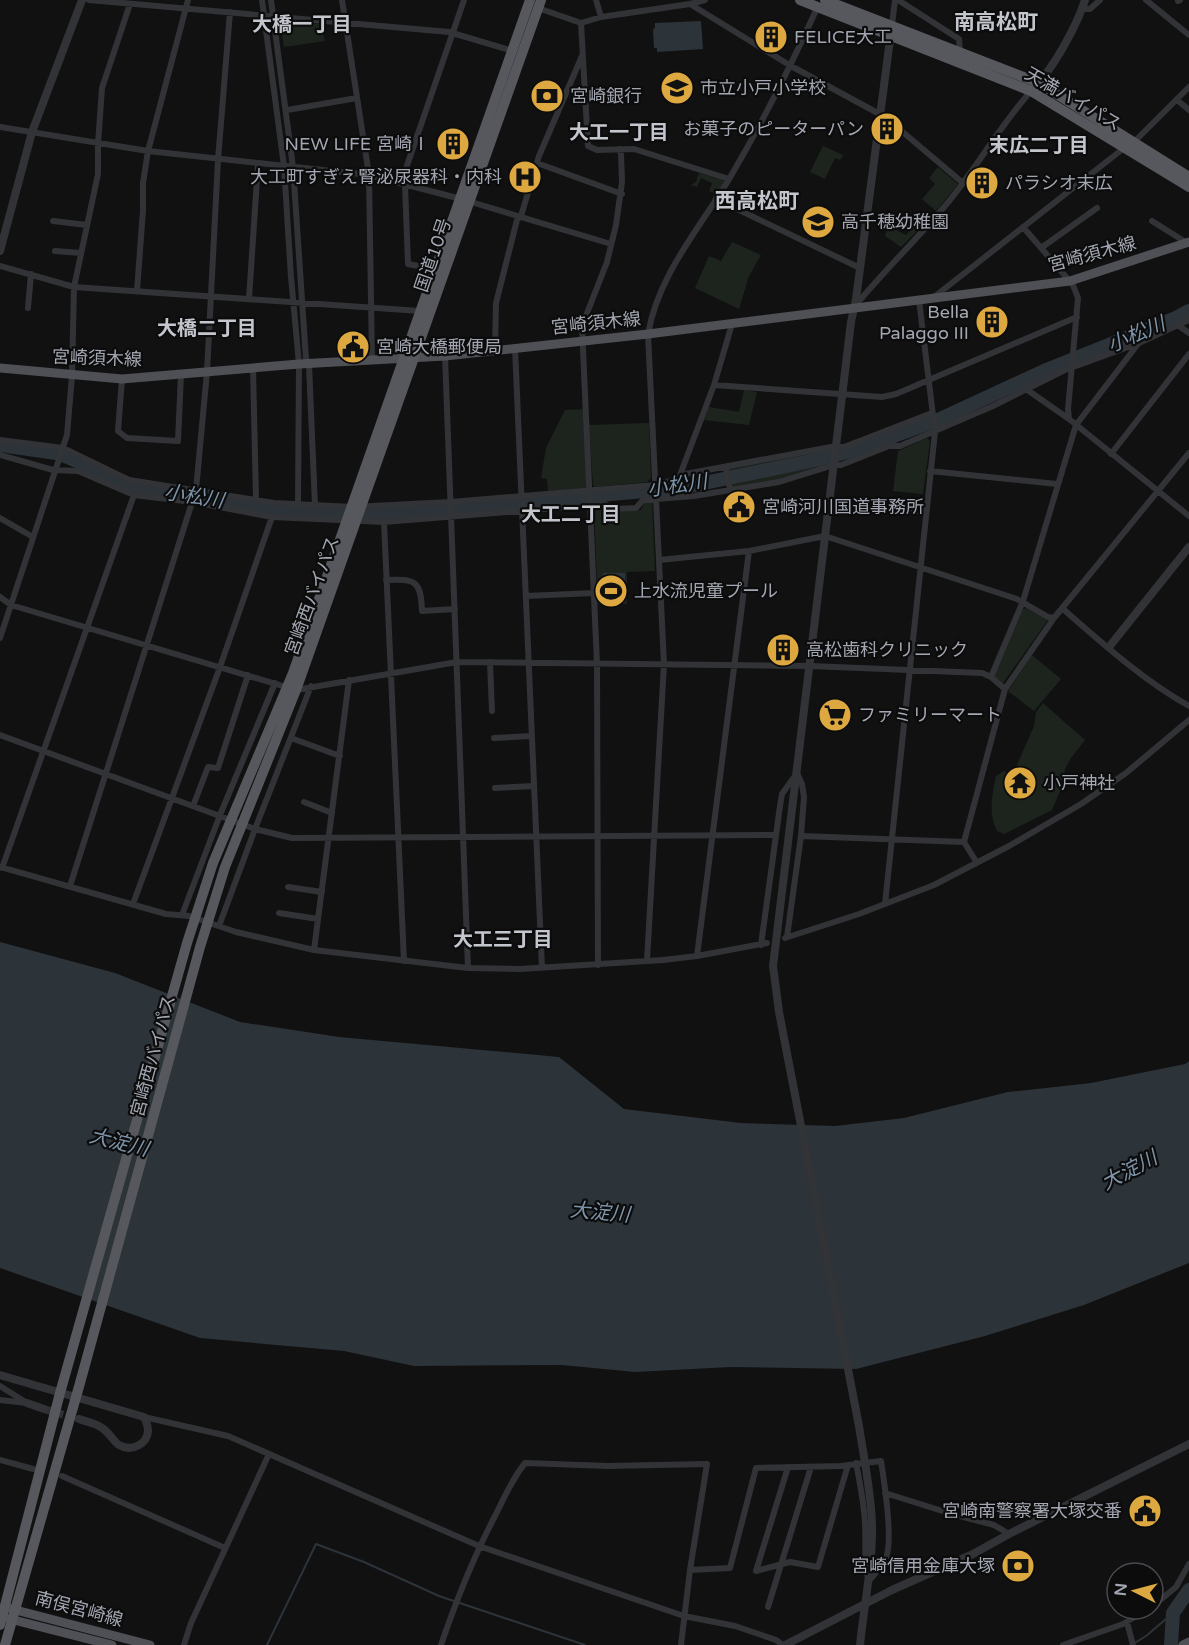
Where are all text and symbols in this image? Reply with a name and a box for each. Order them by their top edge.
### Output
district label: 南高松町 [954,10,1038,35]
district label: 大橋一丁目 [252,13,352,37]
building icon: FELICE大工 [753,19,789,55]
place label: FELICE大工 [794,26,892,48]
street label: 天満バイパス [1021,63,1125,135]
school or university icon: 市立小戸小学校 [659,70,695,106]
place label: 市立小戸小学校 [700,77,826,99]
bank icon: 宮崎銀行 [529,78,565,114]
place label: 宮崎銀行 [570,85,642,107]
building icon: お菓子のピーターパン [869,111,905,147]
place label: お菓子のピーターパン [683,118,864,140]
district label: 大工一丁目 [569,121,669,145]
building icon: NEW LIFE 宮崎Ⅰ [435,126,471,162]
place label: NEW LIFE 宮崎Ⅰ [285,133,430,155]
district label: 末広二丁目 [989,134,1089,158]
hospital icon: 大工町すぎえ腎泌尿器科・内科 [507,159,543,195]
building icon: パラシオ末広 [964,165,1000,201]
place label: 大工町すぎえ腎泌尿器科・内科 [250,166,502,188]
place label: パラシオ末広 [1005,172,1113,194]
district label: 西高松町 [715,189,799,214]
school or university icon: 高千穂幼稚園 [800,204,836,240]
place label: 高千穂幼稚園 [841,211,949,233]
street label: 国道10号 [410,215,456,295]
street label: 宮崎須木線 [1046,232,1138,276]
place label: Bella Palaggo III [879,301,969,344]
building icon: Bella Palaggo III [974,304,1010,340]
street label: 宮崎須木線 [550,307,642,339]
water label: 小松川 [1104,311,1171,358]
district label: 大橋二丁目 [157,317,257,341]
public building icon: 宮崎大橋郵便局 [335,329,371,365]
place label: 宮崎大橋郵便局 [376,336,502,358]
street label: 宮崎須木線 [52,345,142,371]
water label: 小松川 [646,470,710,502]
water label: 小松川 [162,480,227,514]
public building icon: 宮崎河川国道事務所 [721,489,757,525]
place label: 宮崎河川国道事務所 [762,496,924,518]
district label: 大工二丁目 [521,503,621,527]
street label: 宮崎西バイパス [280,533,344,659]
sports icon: 上水流児童プール [593,573,629,609]
place label: 上水流児童プール [634,580,778,602]
building icon: 高松歯科クリニック [765,632,801,668]
place label: 高松歯科クリニック [806,639,968,661]
supermarket icon: ファミリーマート [817,697,853,733]
place label: ファミリーマート [858,704,1002,726]
temple icon: 小戸神社 [1002,765,1038,801]
place label: 小戸神社 [1043,772,1115,794]
district label: 大工三丁目 [453,928,553,952]
street label: 宮崎西バイパス [126,992,180,1120]
water label: 大淀川 [87,1124,153,1162]
water label: 大淀川 [1097,1145,1163,1196]
water label: 大淀川 [569,1198,633,1228]
public building icon: 宮崎南警察署大塚交番 [1127,1493,1163,1529]
place label: 宮崎南警察署大塚交番 [942,1500,1122,1522]
bank icon: 宮崎信用金庫大塚 [1000,1548,1036,1584]
place label: 宮崎信用金庫大塚 [851,1555,995,1577]
north arrow [1105,1561,1165,1621]
text: N [1110,1582,1132,1597]
street label: 南俣宮崎線 [33,1587,125,1631]

